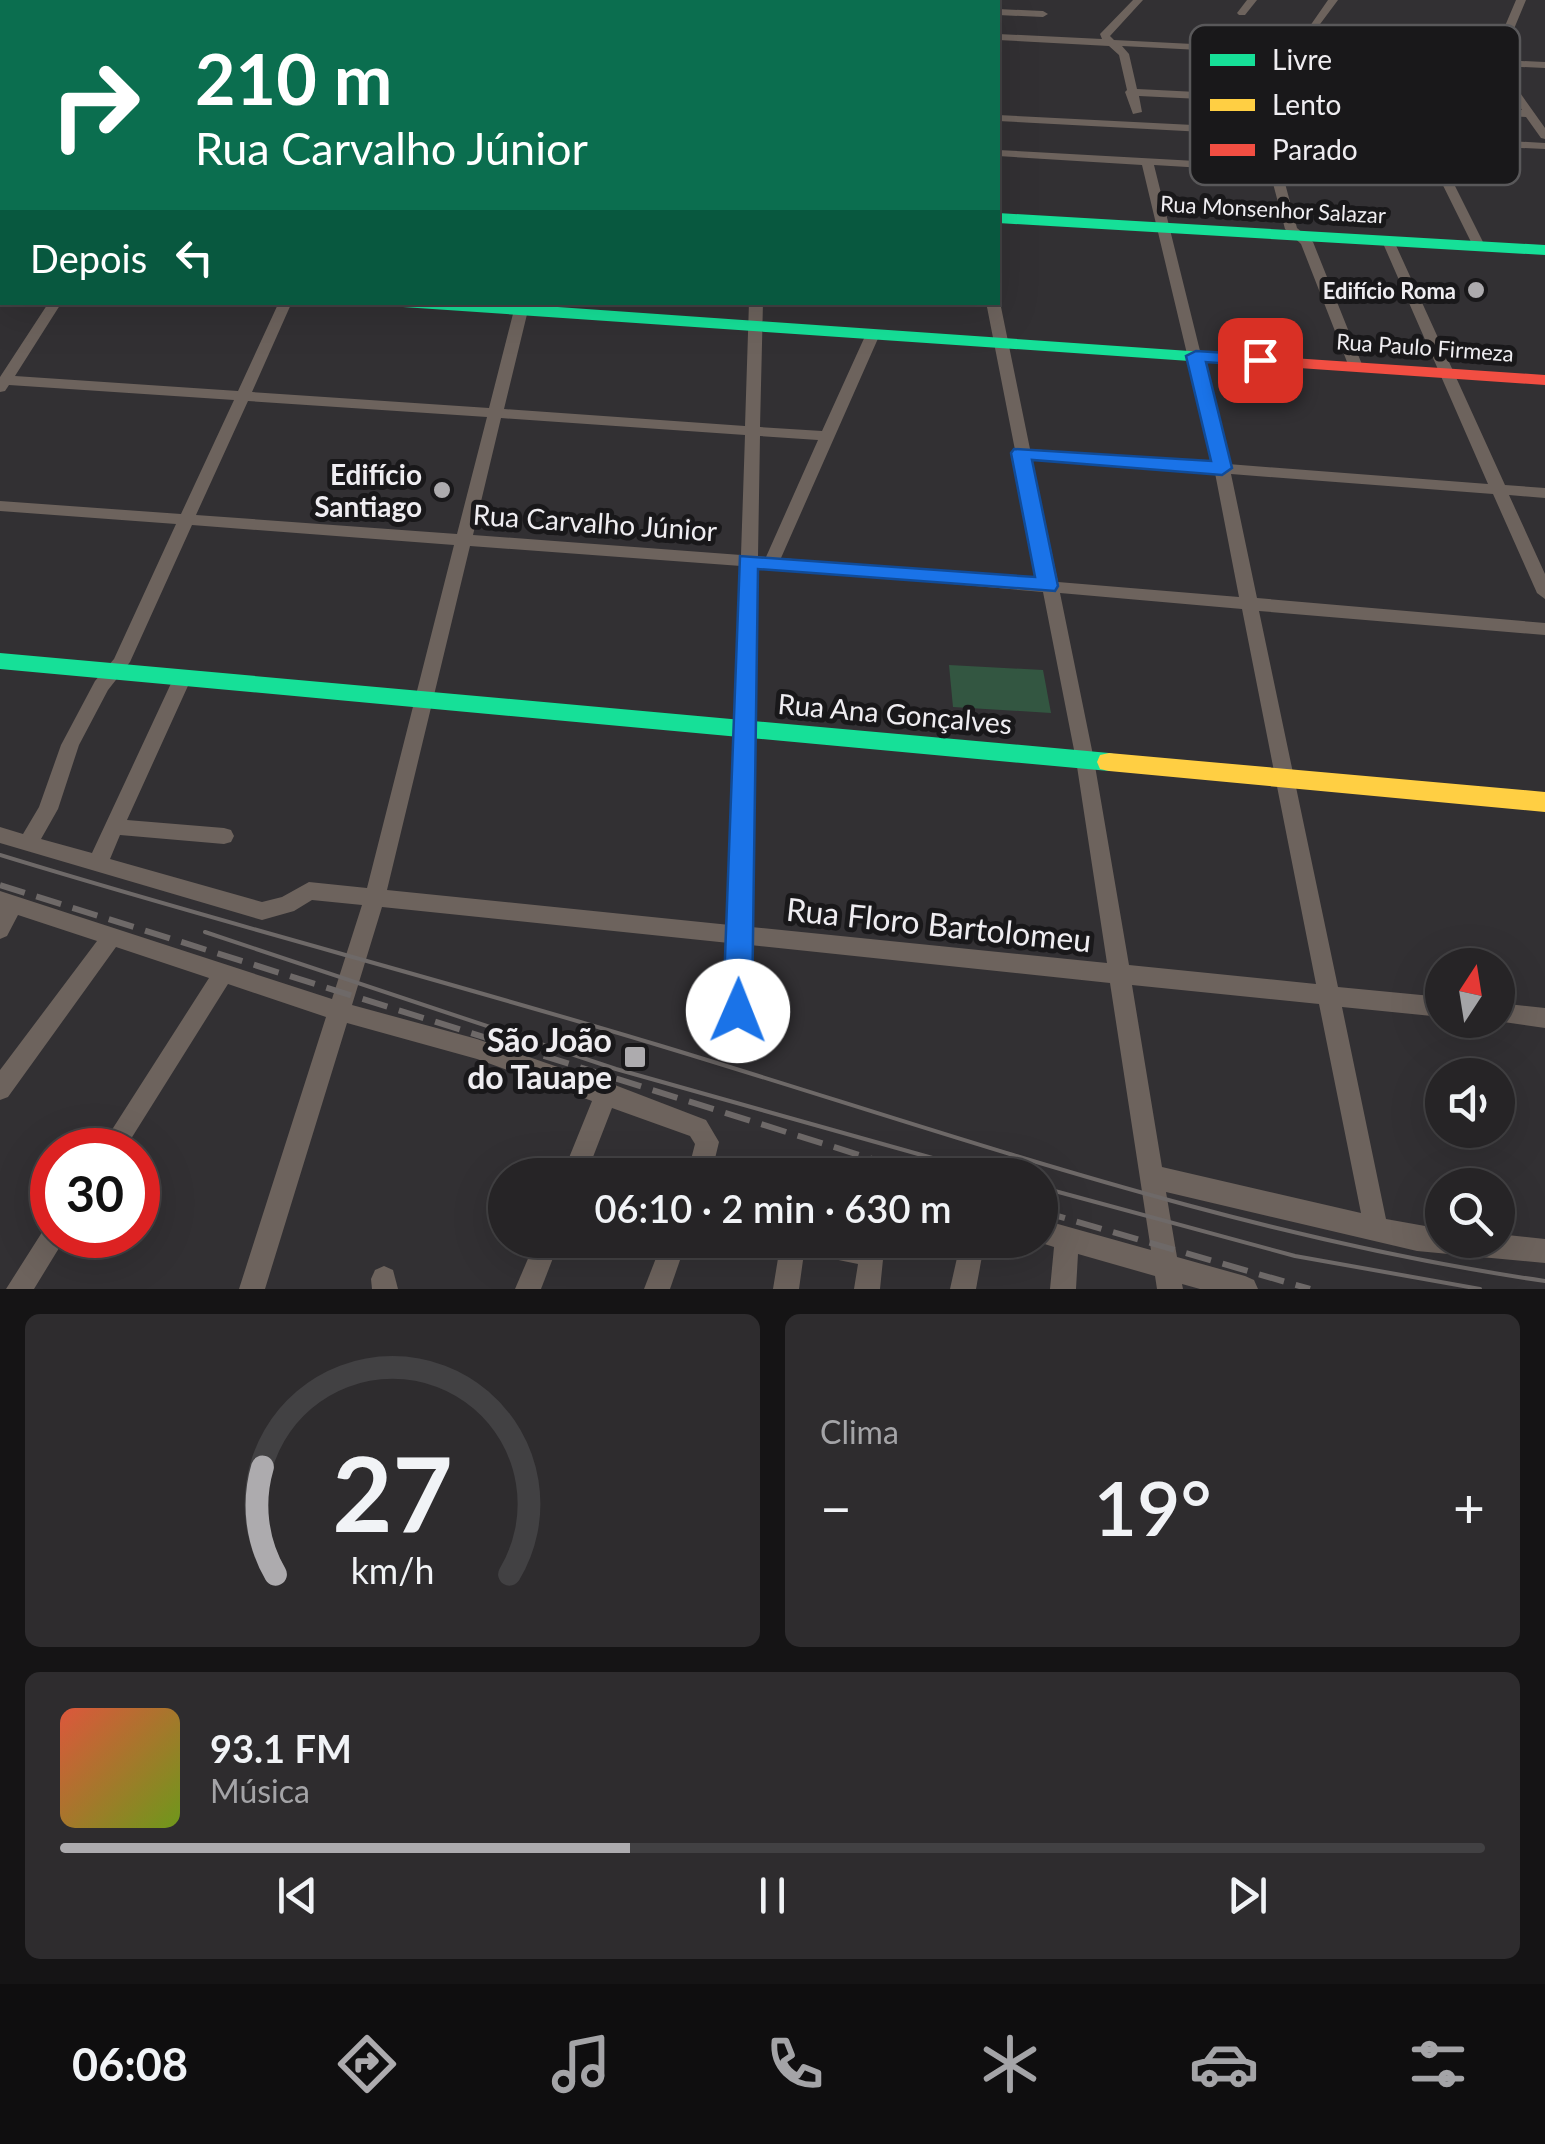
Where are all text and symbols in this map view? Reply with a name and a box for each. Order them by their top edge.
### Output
legend [1190,25,1520,185]
text: 210 m [195,36,392,120]
icon: right [30,40,160,170]
text: Livre [1272,42,1332,76]
text: Lento [1272,87,1341,121]
text: Rua Carvalho Júnior [195,121,588,175]
text: Parado [1272,132,1358,166]
street label: Rua Monsenhor Salazar [1159,190,1387,228]
icon: left [167,230,222,285]
text: Depois [30,235,147,281]
place label: Edifício Roma [1323,277,1456,304]
marker: Edifício Roma [1465,279,1487,301]
pin [1218,318,1303,403]
street label: Rua Paulo Firmeza [1335,327,1515,367]
icon: arrive [1233,333,1288,388]
place label: Edifício Santiago [314,457,422,523]
marker: Edifício Santiago [431,479,453,501]
street label: Rua Carvalho Júnior [472,497,718,547]
street label: Rua Ana Gonçalves [776,686,1014,740]
street label: Rua Floro Bartolomeu [785,889,1093,959]
north arrow [1425,948,1515,1038]
map controls [1425,948,1515,1258]
position arrow [686,959,790,1063]
place label: São João do Tauape [467,1020,612,1096]
marker: São João do Tauape [622,1044,648,1070]
button: sound [1425,1058,1515,1148]
speed limit sign: 30 [30,1128,160,1258]
button: search [1425,1168,1515,1258]
text: 06:10 · 2 min · 630 m [595,1185,951,1231]
text: Clima [820,1412,899,1451]
text: 27 [332,1429,453,1554]
text: 19° [1093,1462,1212,1552]
text: − [820,1474,852,1540]
text: + [1453,1474,1485,1540]
text: km/h [351,1549,434,1592]
text: 93.1 FM [210,1725,352,1771]
text: Música [210,1771,310,1810]
icon: previous [270,1868,325,1923]
icon: pause [745,1868,800,1923]
icon: next [1220,1868,1275,1923]
icon: directions [332,2029,402,2099]
icon: music [546,2029,616,2099]
icon: phone [760,2029,830,2099]
icon: climate [975,2029,1045,2099]
icon: car [1189,2029,1259,2099]
icon: filters [1403,2029,1473,2099]
text: 06:08 [72,2037,188,2091]

